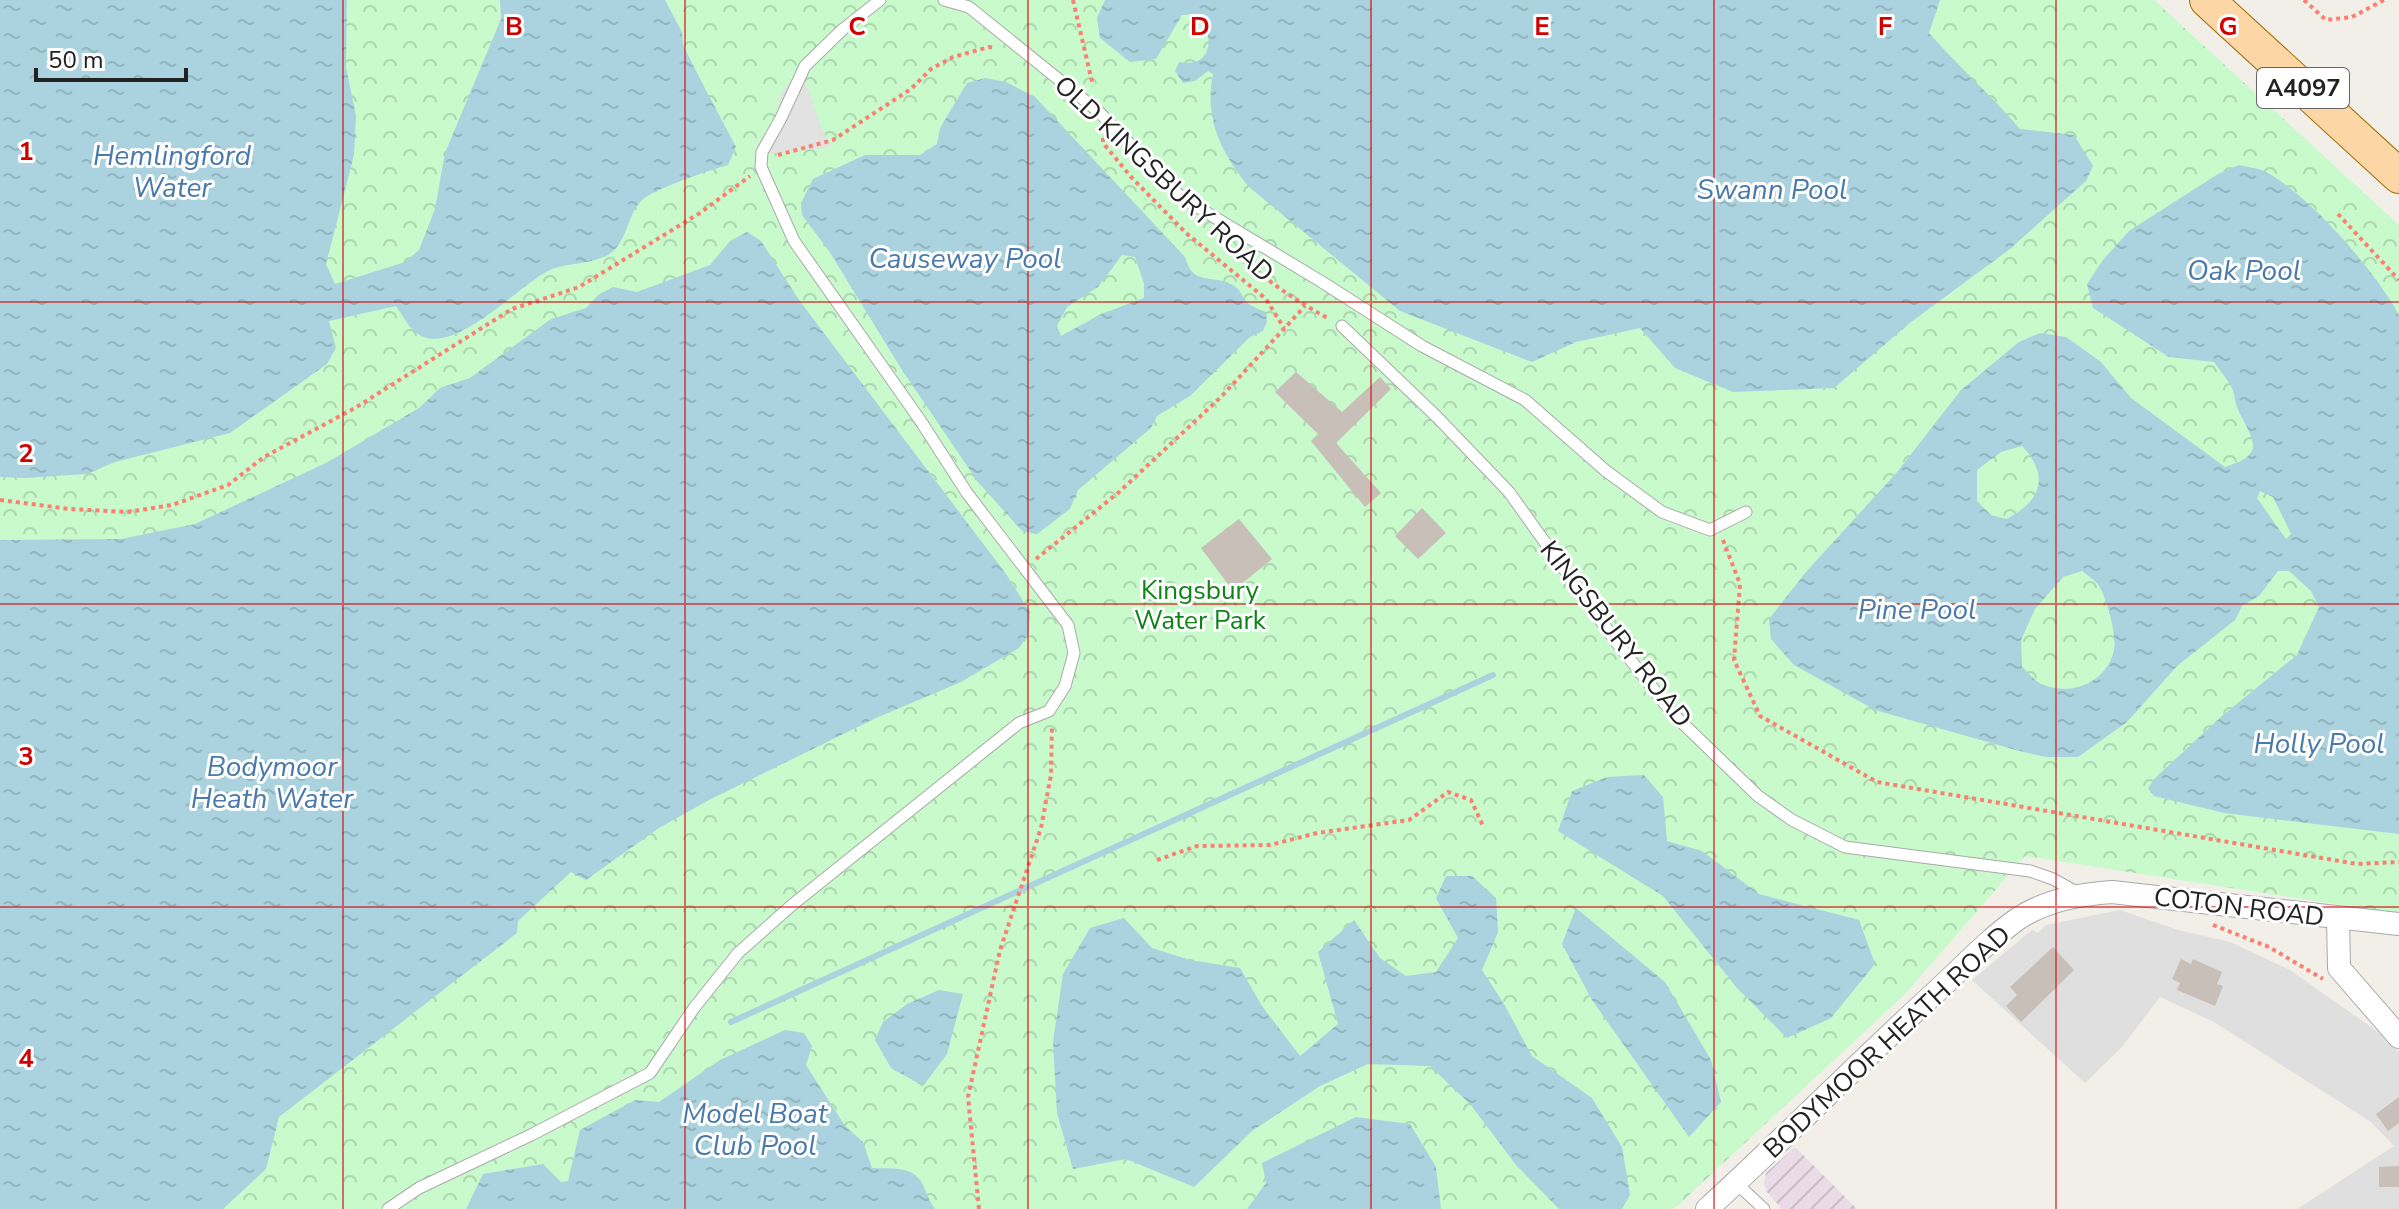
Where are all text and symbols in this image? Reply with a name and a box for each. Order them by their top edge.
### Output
text: B [505,9,523,44]
text: C [848,9,866,44]
text: D [1190,9,1210,44]
text: E [1534,9,1550,44]
text: F [1878,9,1892,44]
text: G [2218,9,2238,44]
scale bar [36,32,186,82]
text: 50 m [48,44,104,76]
street label: OLD KINGSBURY ROAD [1047,68,1281,290]
road number: A4097 [2257,68,2349,108]
text: 1 [18,134,34,169]
water label: Hemlingford Water [93,137,252,207]
water label: Swann Pool [1697,171,1847,209]
water label: Causeway Pool [868,240,1062,278]
water label: Oak Pool [2187,252,2301,290]
text: 2 [18,436,34,471]
street label: KINGSBURY ROAD [1532,533,1700,735]
park label: Kingsbury Water Park [1134,573,1267,638]
water label: Pine Pool [1858,591,1976,629]
water label: Holly Pool [2253,725,2385,763]
text: 3 [18,739,34,774]
water label: Bodymoor Heath Water [191,748,354,818]
street label: COTON ROAD [2152,879,2326,935]
street label: BODYMOOR HEATH ROAD [1756,918,2018,1166]
text: 4 [18,1041,34,1076]
water label: Model Boat Club Pool [682,1095,829,1165]

